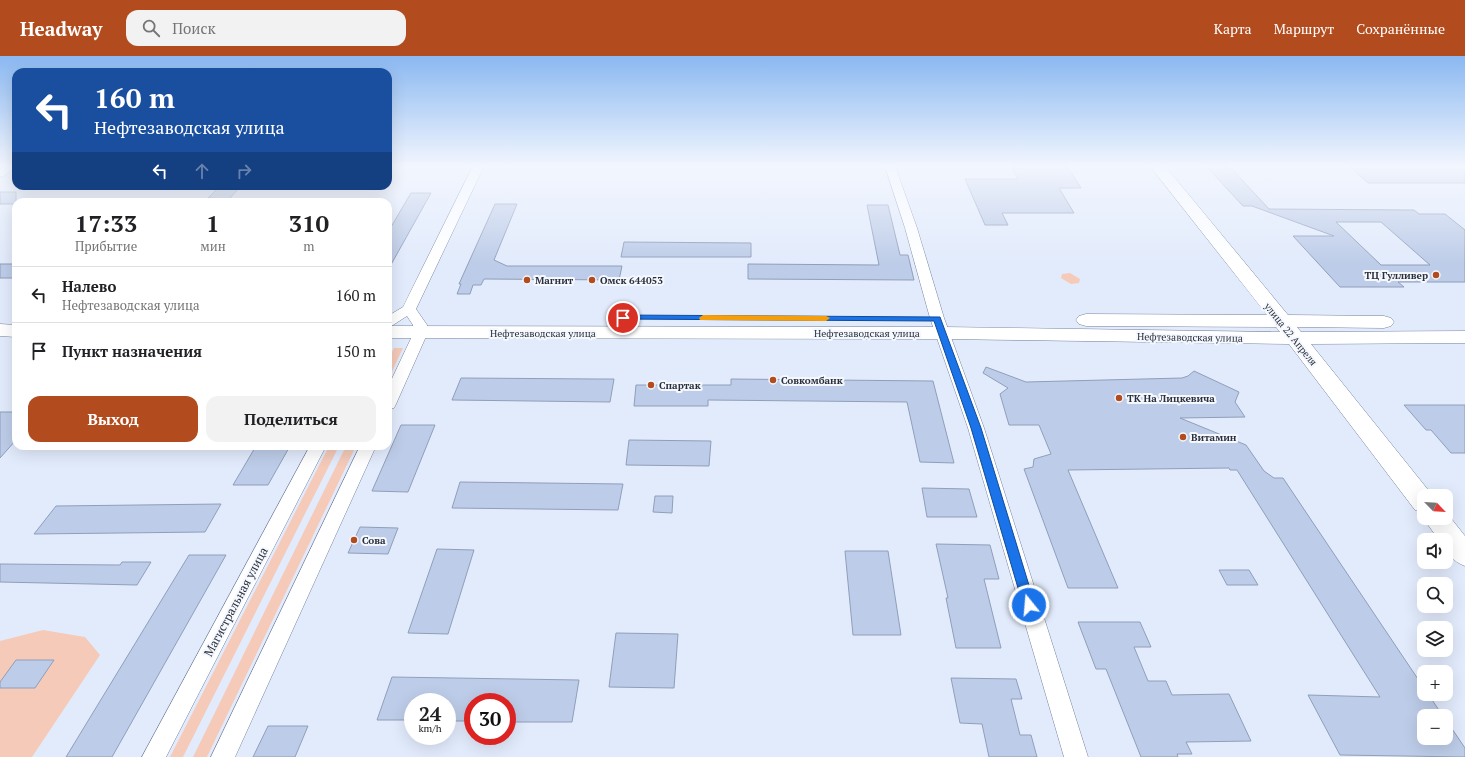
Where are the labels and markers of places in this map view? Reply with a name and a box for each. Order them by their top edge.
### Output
place label: ТЦ Гулливер [1365,269,1428,282]
marker: ТЦ Гулливер [1431,270,1441,280]
place label: Магнит [535,274,574,287]
place label: Омск 644053 [600,274,663,287]
marker: Магнит [522,275,532,285]
marker: Омск 644053 [587,275,597,285]
pin [606,301,640,335]
place label: Совкомбанк [781,374,843,387]
marker: Совкомбанк [768,375,778,385]
place label: Спартак [659,379,701,392]
marker: Спартак [646,380,656,390]
place label: ТК На Лицкевича [1127,392,1215,405]
marker: ТК На Лицкевича [1114,393,1124,403]
place label: Витамин [1191,431,1237,444]
marker: Витамин [1178,432,1188,442]
place label: Сова [362,534,386,547]
marker: Сова [349,535,359,545]

